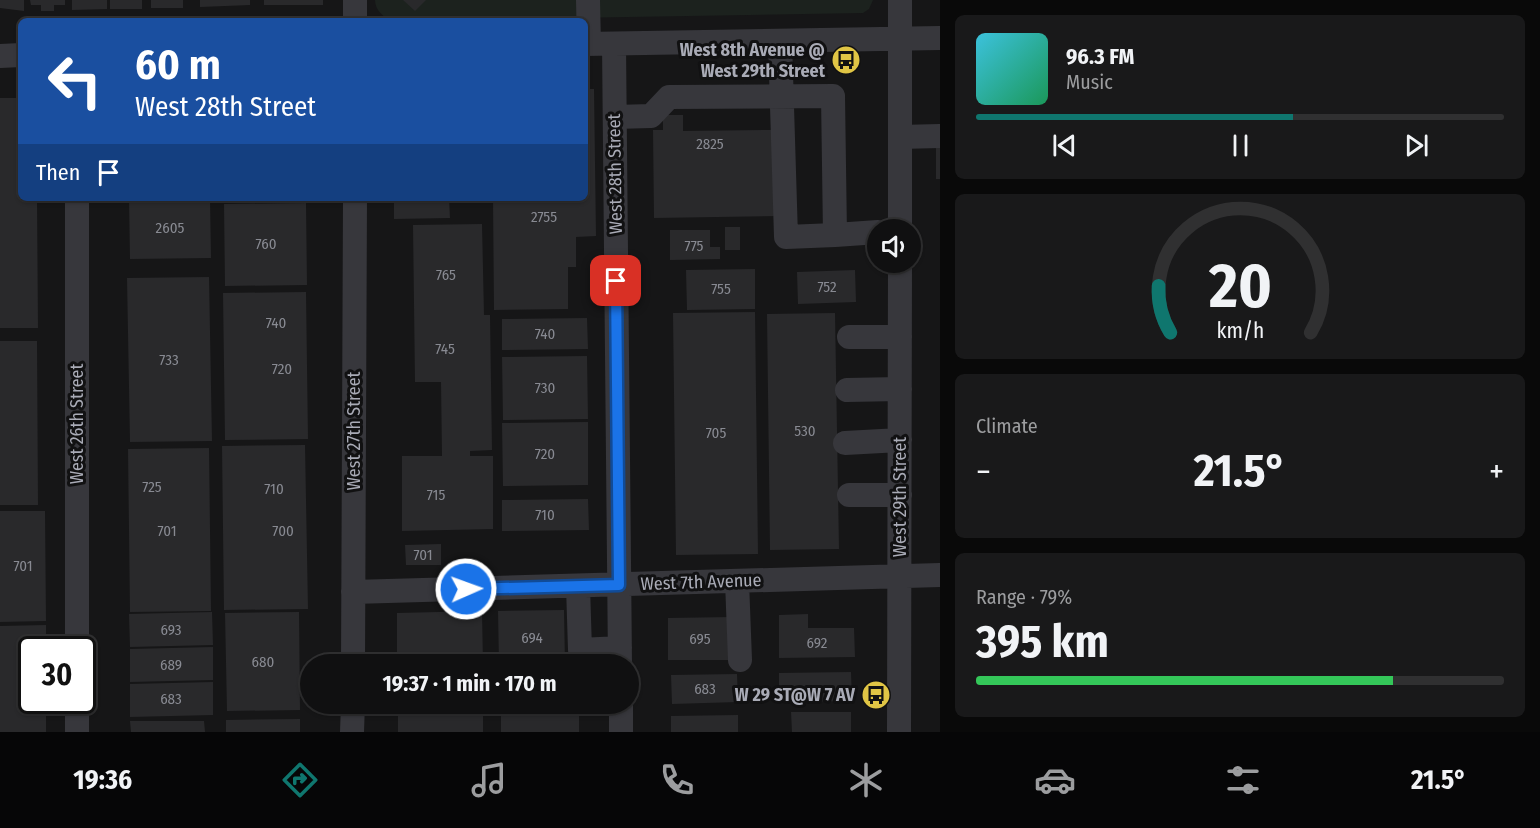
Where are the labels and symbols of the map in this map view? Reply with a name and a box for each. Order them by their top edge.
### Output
place label: West 8th Avenue @ West 29th Street [680,39,826,82]
bus stop icon: West 8th Avenue @ West 29th Street [830,44,862,76]
street label: West 28th Street [603,113,627,235]
house number: 2825 [696,135,724,153]
house number: 2755 [531,208,557,226]
house number: 2605 [156,219,184,237]
house number: 760 [256,235,277,253]
house number: 775 [685,237,704,255]
pin [590,255,641,306]
house number: 765 [436,266,456,284]
house number: 752 [817,278,837,296]
house number: 755 [711,280,731,298]
house number: 740 [266,314,286,332]
house number: 740 [535,325,555,343]
house number: 745 [435,340,455,358]
house number: 733 [159,351,179,369]
house number: 720 [272,360,292,378]
street label: West 26th Street [66,364,88,484]
street label: West 27th Street [343,371,365,490]
house number: 730 [535,379,555,397]
house number: 530 [794,422,816,440]
house number: 705 [706,424,726,442]
street label: West 29th Street [889,437,911,557]
house number: 720 [535,445,555,463]
house number: 725 [142,478,162,496]
house number: 710 [264,480,284,498]
house number: 715 [427,486,445,504]
house number: 710 [535,506,555,524]
house number: 701 [157,522,177,540]
house number: 700 [272,522,294,540]
house number: 701 [413,546,433,564]
house number: 701 [13,557,33,575]
position arrow [434,557,498,621]
street label: West 7th Avenue [640,569,762,595]
house number: 693 [160,621,182,639]
house number: 694 [521,629,543,647]
house number: 695 [689,630,711,648]
house number: 692 [807,634,828,652]
speed limit sign: 30 [18,636,96,714]
house number: 680 [252,653,274,671]
house number: 689 [160,656,182,674]
bus stop icon: W 29 ST@W 7 AV [860,679,892,711]
house number: 683 [694,680,716,698]
place label: W 29 ST@W 7 AV [735,684,856,706]
house number: 683 [160,690,182,708]

